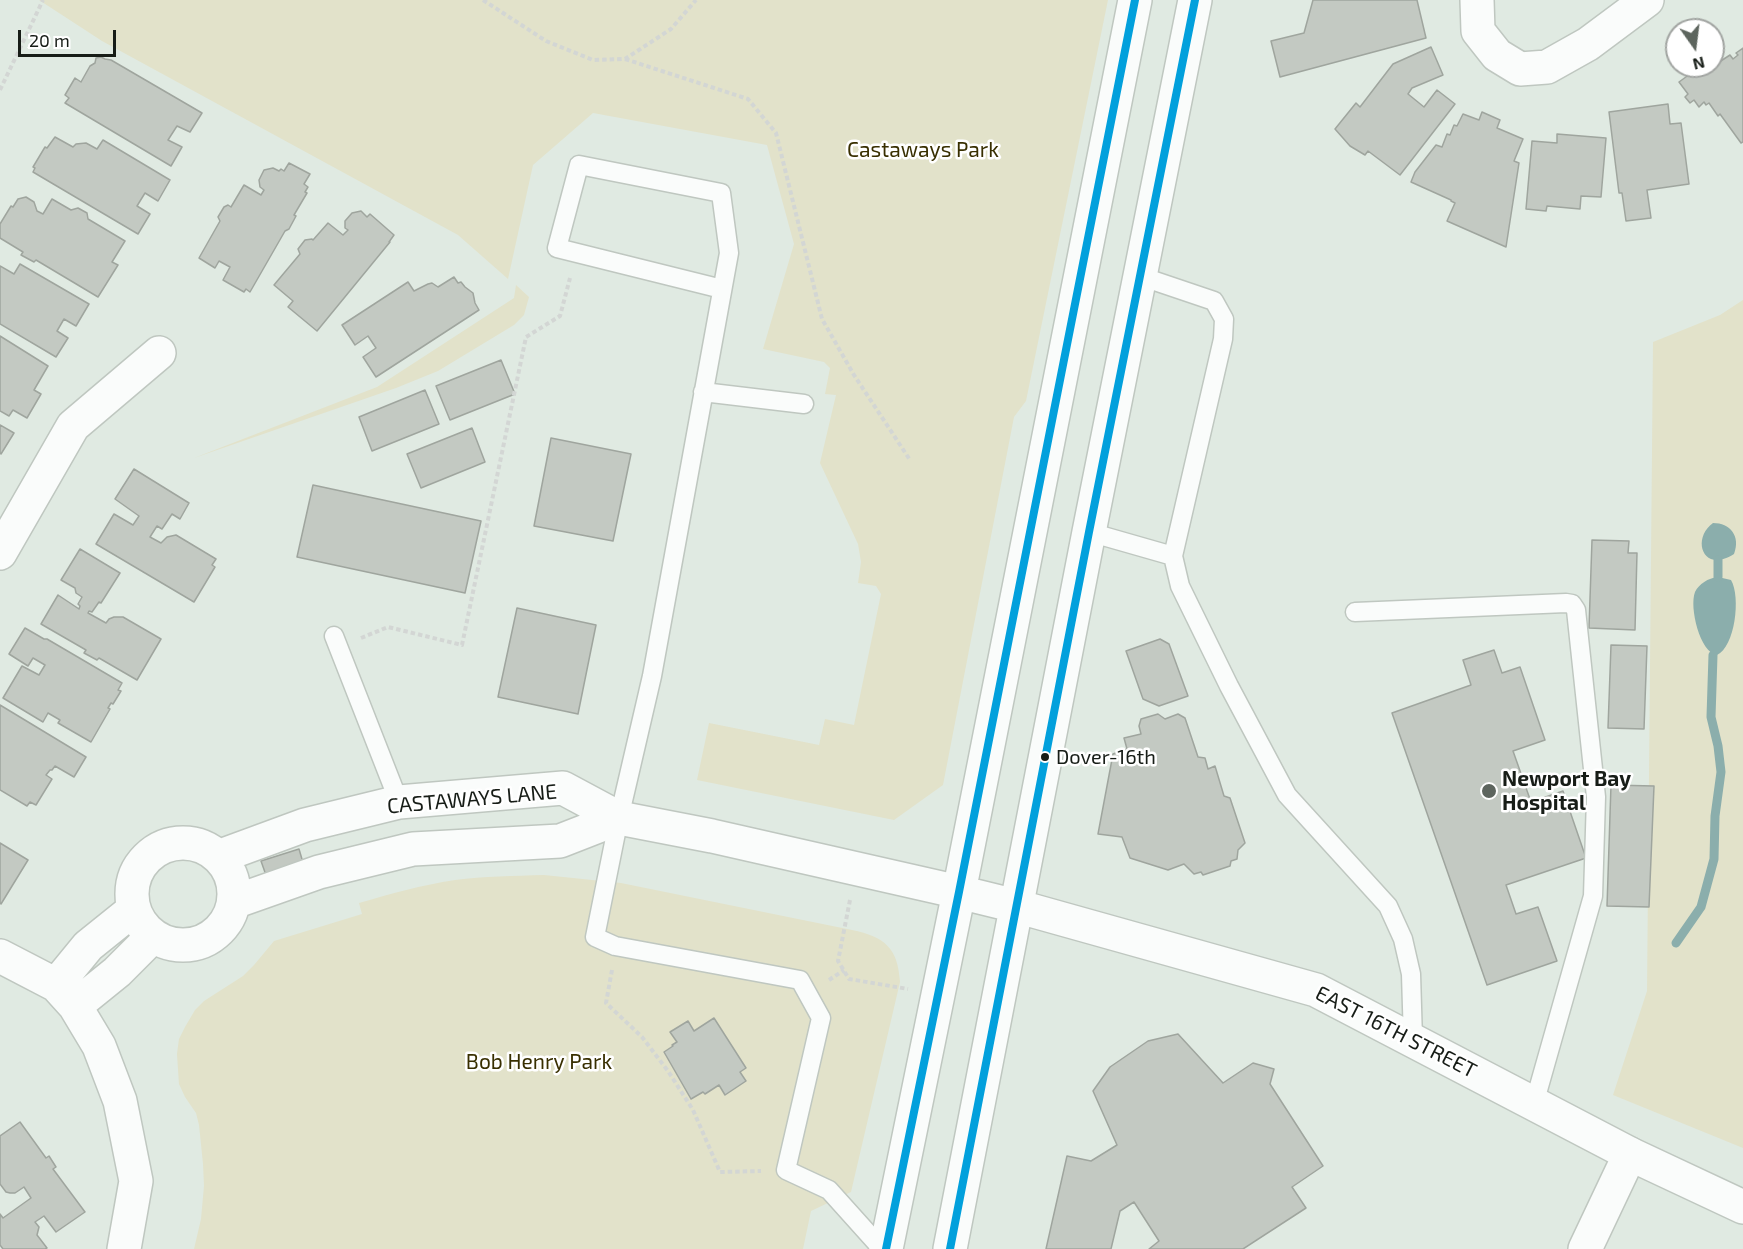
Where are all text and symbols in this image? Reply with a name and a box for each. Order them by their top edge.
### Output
scale bar [21,18,118,56]
north arrow [1665,18,1725,78]
text: 20 m [29,29,70,51]
text: N [1691,53,1707,75]
park label: Castaways Park [847,137,999,163]
place label: Dover-16th [1056,745,1156,769]
marker: Dover-16th [1039,751,1051,763]
place label: Newport Bay Hospital [1502,766,1631,816]
street label: CASTAWAYS LANE [386,779,558,819]
marker: Newport Bay Hospital [1480,782,1498,800]
street label: EAST 16TH STREET [1311,980,1481,1084]
park label: Bob Henry Park [466,1049,612,1075]

